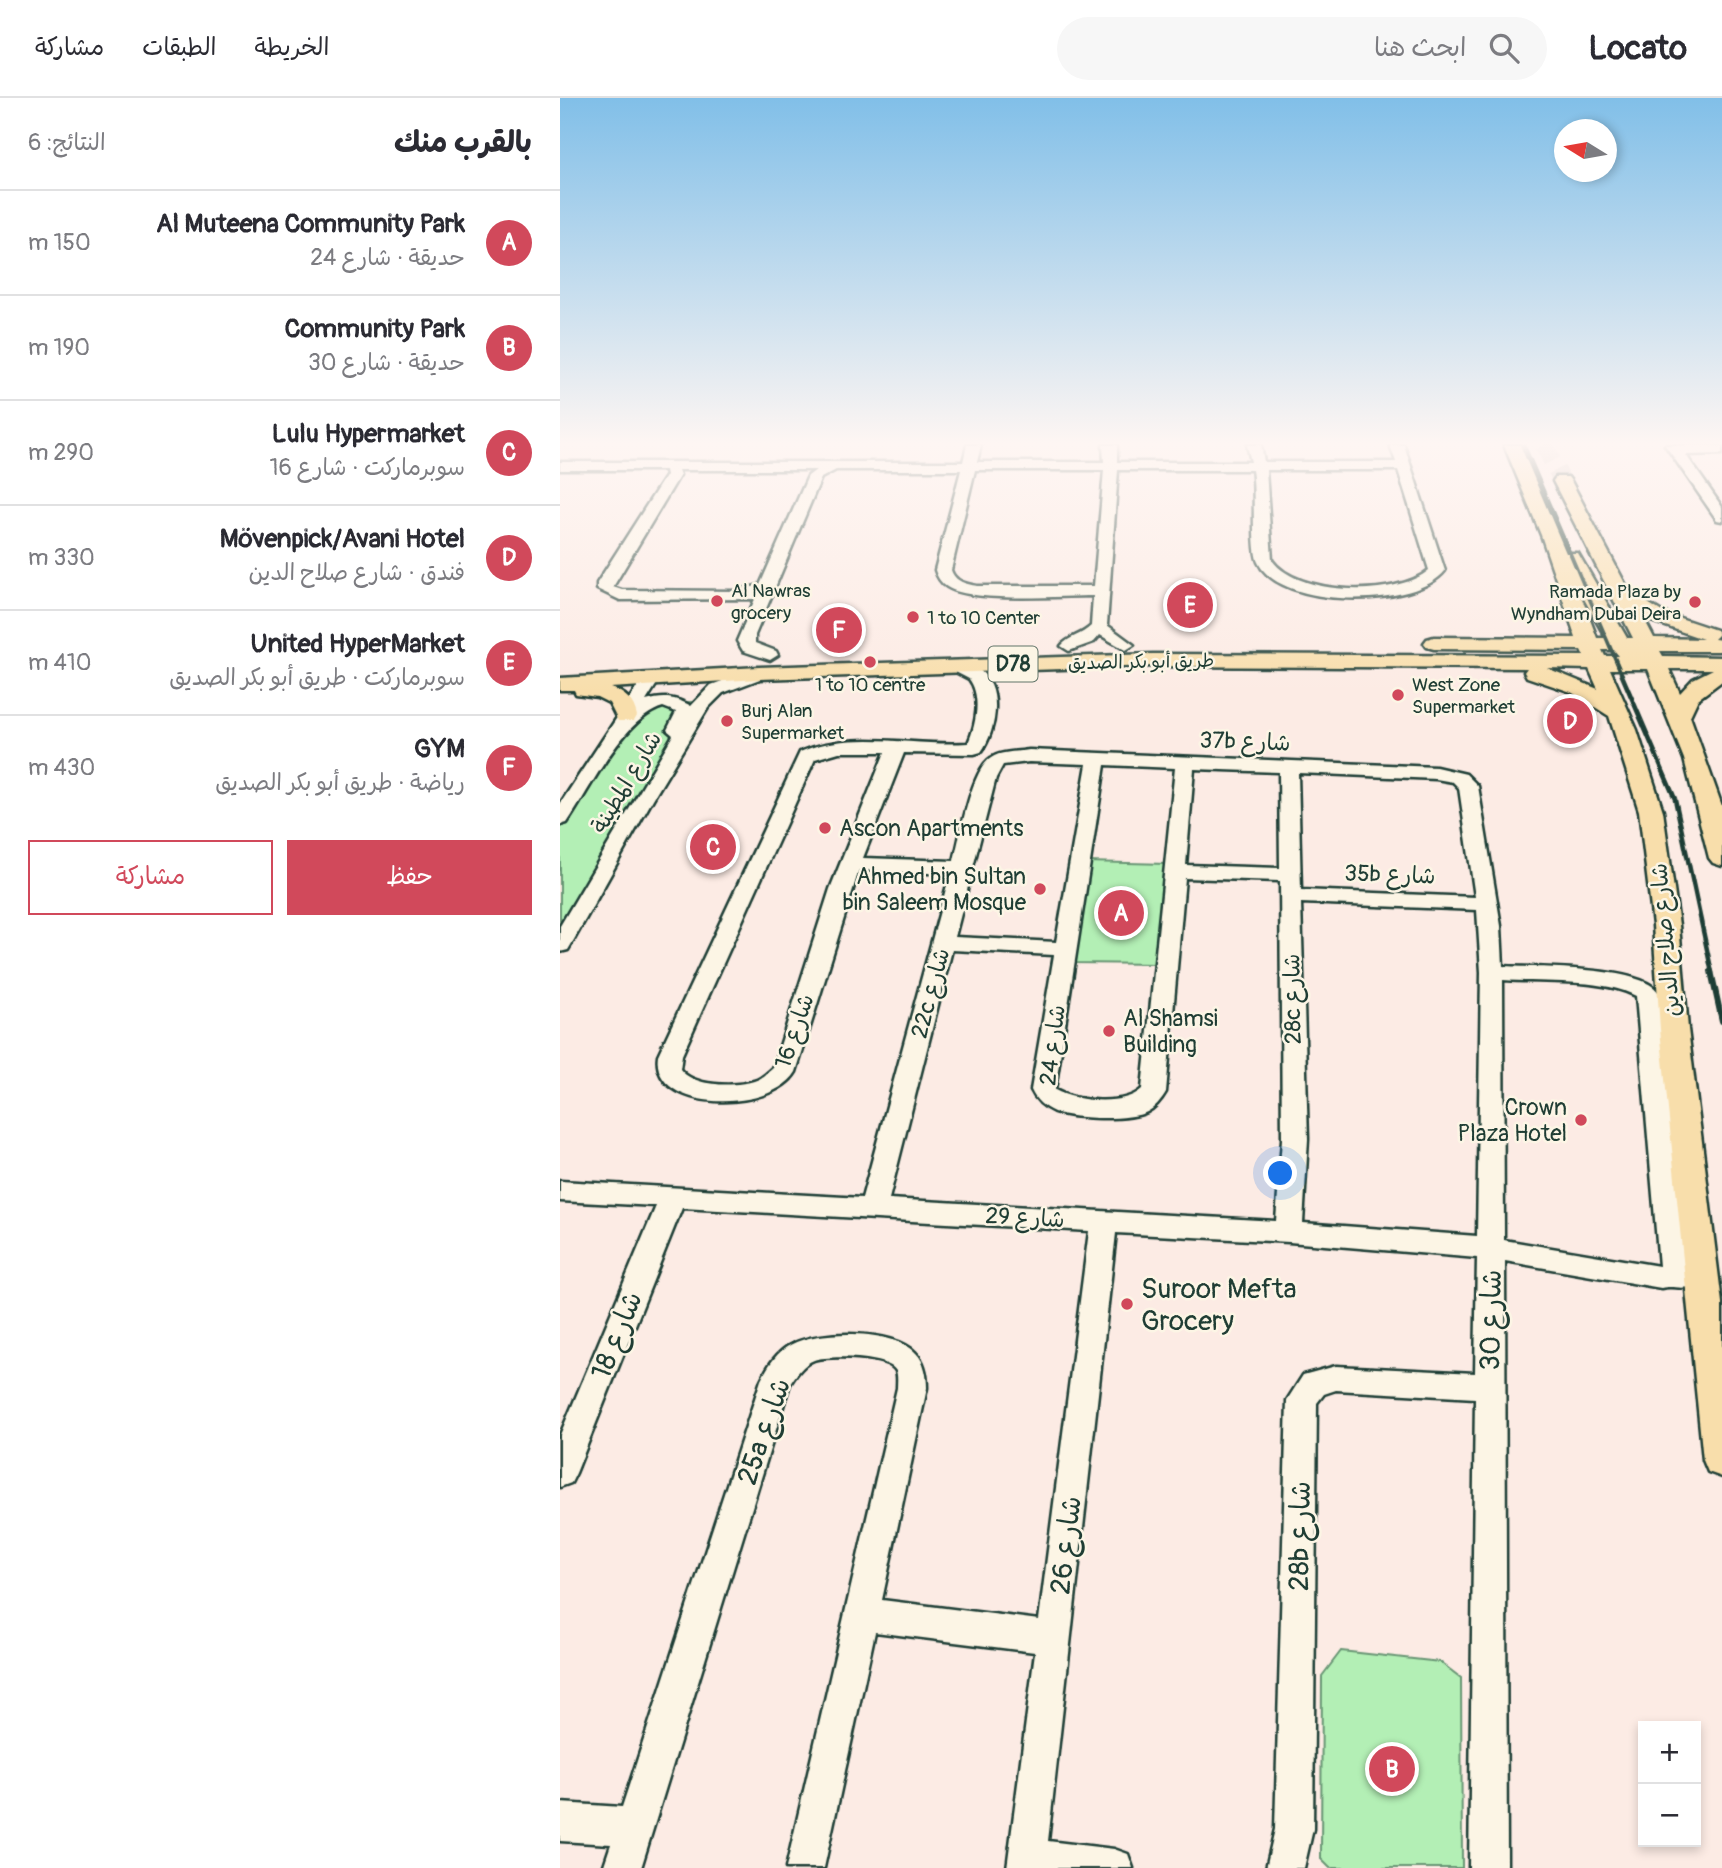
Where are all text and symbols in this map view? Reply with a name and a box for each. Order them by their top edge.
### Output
search box [1057,17,1547,80]
text: Locato [1589,28,1687,69]
icon: search [1485,29,1523,67]
text: ابحث هنا [1374,32,1467,64]
text: مشاركة [35,33,104,62]
text: الطبقات [142,33,217,62]
text: الخريطة [255,33,329,62]
north arrow [1554,119,1617,182]
text: بالقرب منك [394,124,532,161]
text: النتائج: 6 [28,128,106,157]
text: Al Muteena Community Park [156,208,465,240]
text: 150 m [28,228,91,257]
text: A [502,228,516,257]
text: حديقة · شارع 24 [310,243,465,272]
text: Community Park [284,313,465,345]
text: 190 m [28,333,90,362]
text: B [502,333,516,362]
text: حديقة · شارع 30 [308,348,465,377]
text: Lulu Hypermarket [272,418,465,450]
text: 290 m [28,438,94,467]
text: C [502,438,516,467]
text: سوبرماركت · شارع 16 [269,453,465,482]
text: Mövenpick/Avani Hotel [220,523,465,555]
text: 330 m [28,543,95,572]
text: D [502,543,516,572]
text: فندق · شارع صلاح الدين [249,558,465,587]
place label: Al Nawras grocery [731,579,811,625]
pin: E [1167,579,1213,631]
place label: Ramada Plaza by Wyndham Dubai Deira [1511,580,1681,626]
marker: Al Nawras grocery [709,593,725,609]
marker: Ramada Plaza by Wyndham Dubai Deira [1687,594,1703,610]
pin: F [816,604,862,656]
place label: 1 to 10 Center [927,606,1040,630]
marker: 1 to 10 Center [905,609,921,625]
text: United HyperMarket [251,628,465,660]
road number: D78 [988,646,1037,682]
text: 410 m [28,648,91,677]
text: E [503,648,515,677]
street label: طريق أبو بكر الصديق [1068,649,1214,675]
marker: 1 to 10 centre [862,654,878,670]
text: سوبرماركت · طريق أبو بكر الصديق [169,663,465,692]
place label: 1 to 10 centre [815,673,926,697]
place label: West Zone Supermarket [1412,673,1516,719]
marker: West Zone Supermarket [1390,687,1406,703]
pin: D [1547,695,1593,747]
place label: Burj Alan Supermarket [741,699,845,745]
marker: Burj Alan Supermarket [719,713,735,729]
street label: 37b شارع [1199,725,1291,759]
street label: شارع المطينة [585,726,669,839]
text: GYM [414,733,465,765]
text: 430 m [28,753,95,782]
text: F [502,753,516,782]
text: رياضة · طريق أبو بكر الصديق [215,768,465,797]
place label: Ascon Apartments [839,814,1024,843]
marker: Ascon Apartments [817,820,833,836]
pin: C [690,821,736,873]
button: مشاركة [28,840,273,915]
button: حفظ [287,840,532,915]
street label: 35b شارع [1344,858,1436,892]
place label: Ahmed bin Sultan bin Saleem Mosque [843,862,1027,917]
street label: شارع صلاح الدين [1644,862,1688,1018]
marker: Ahmed bin Sultan bin Saleem Mosque [1032,881,1048,897]
pin: A [1098,887,1144,939]
street label: 22c شارع [905,945,957,1042]
street label: 28c شارع [1277,953,1309,1045]
street label: شارع 16 [768,990,822,1073]
street label: شارع 24 [1033,1003,1073,1087]
place label: Al Shamsi Building [1123,1004,1218,1059]
marker: Al Shamsi Building [1101,1023,1117,1039]
place label: Crown Plaza Hotel [1457,1093,1567,1148]
marker: Crown Plaza Hotel [1573,1112,1589,1128]
your location [1263,1156,1297,1190]
street label: شارع 29 [984,1201,1065,1235]
street label: شارع 30 [1473,1269,1511,1371]
place label: Suroor Mefta Grocery [1141,1272,1297,1339]
street label: شارع 18 [584,1286,652,1385]
marker: Suroor Mefta Grocery [1119,1296,1135,1312]
street label: 25a شارع [730,1374,800,1490]
street label: 28b شارع [1282,1481,1320,1591]
street label: شارع 26 [1043,1494,1091,1596]
map controls [1638,1721,1701,1847]
button: + [1638,1721,1701,1784]
pin: B [1369,1743,1415,1795]
button: − [1638,1784,1701,1847]

